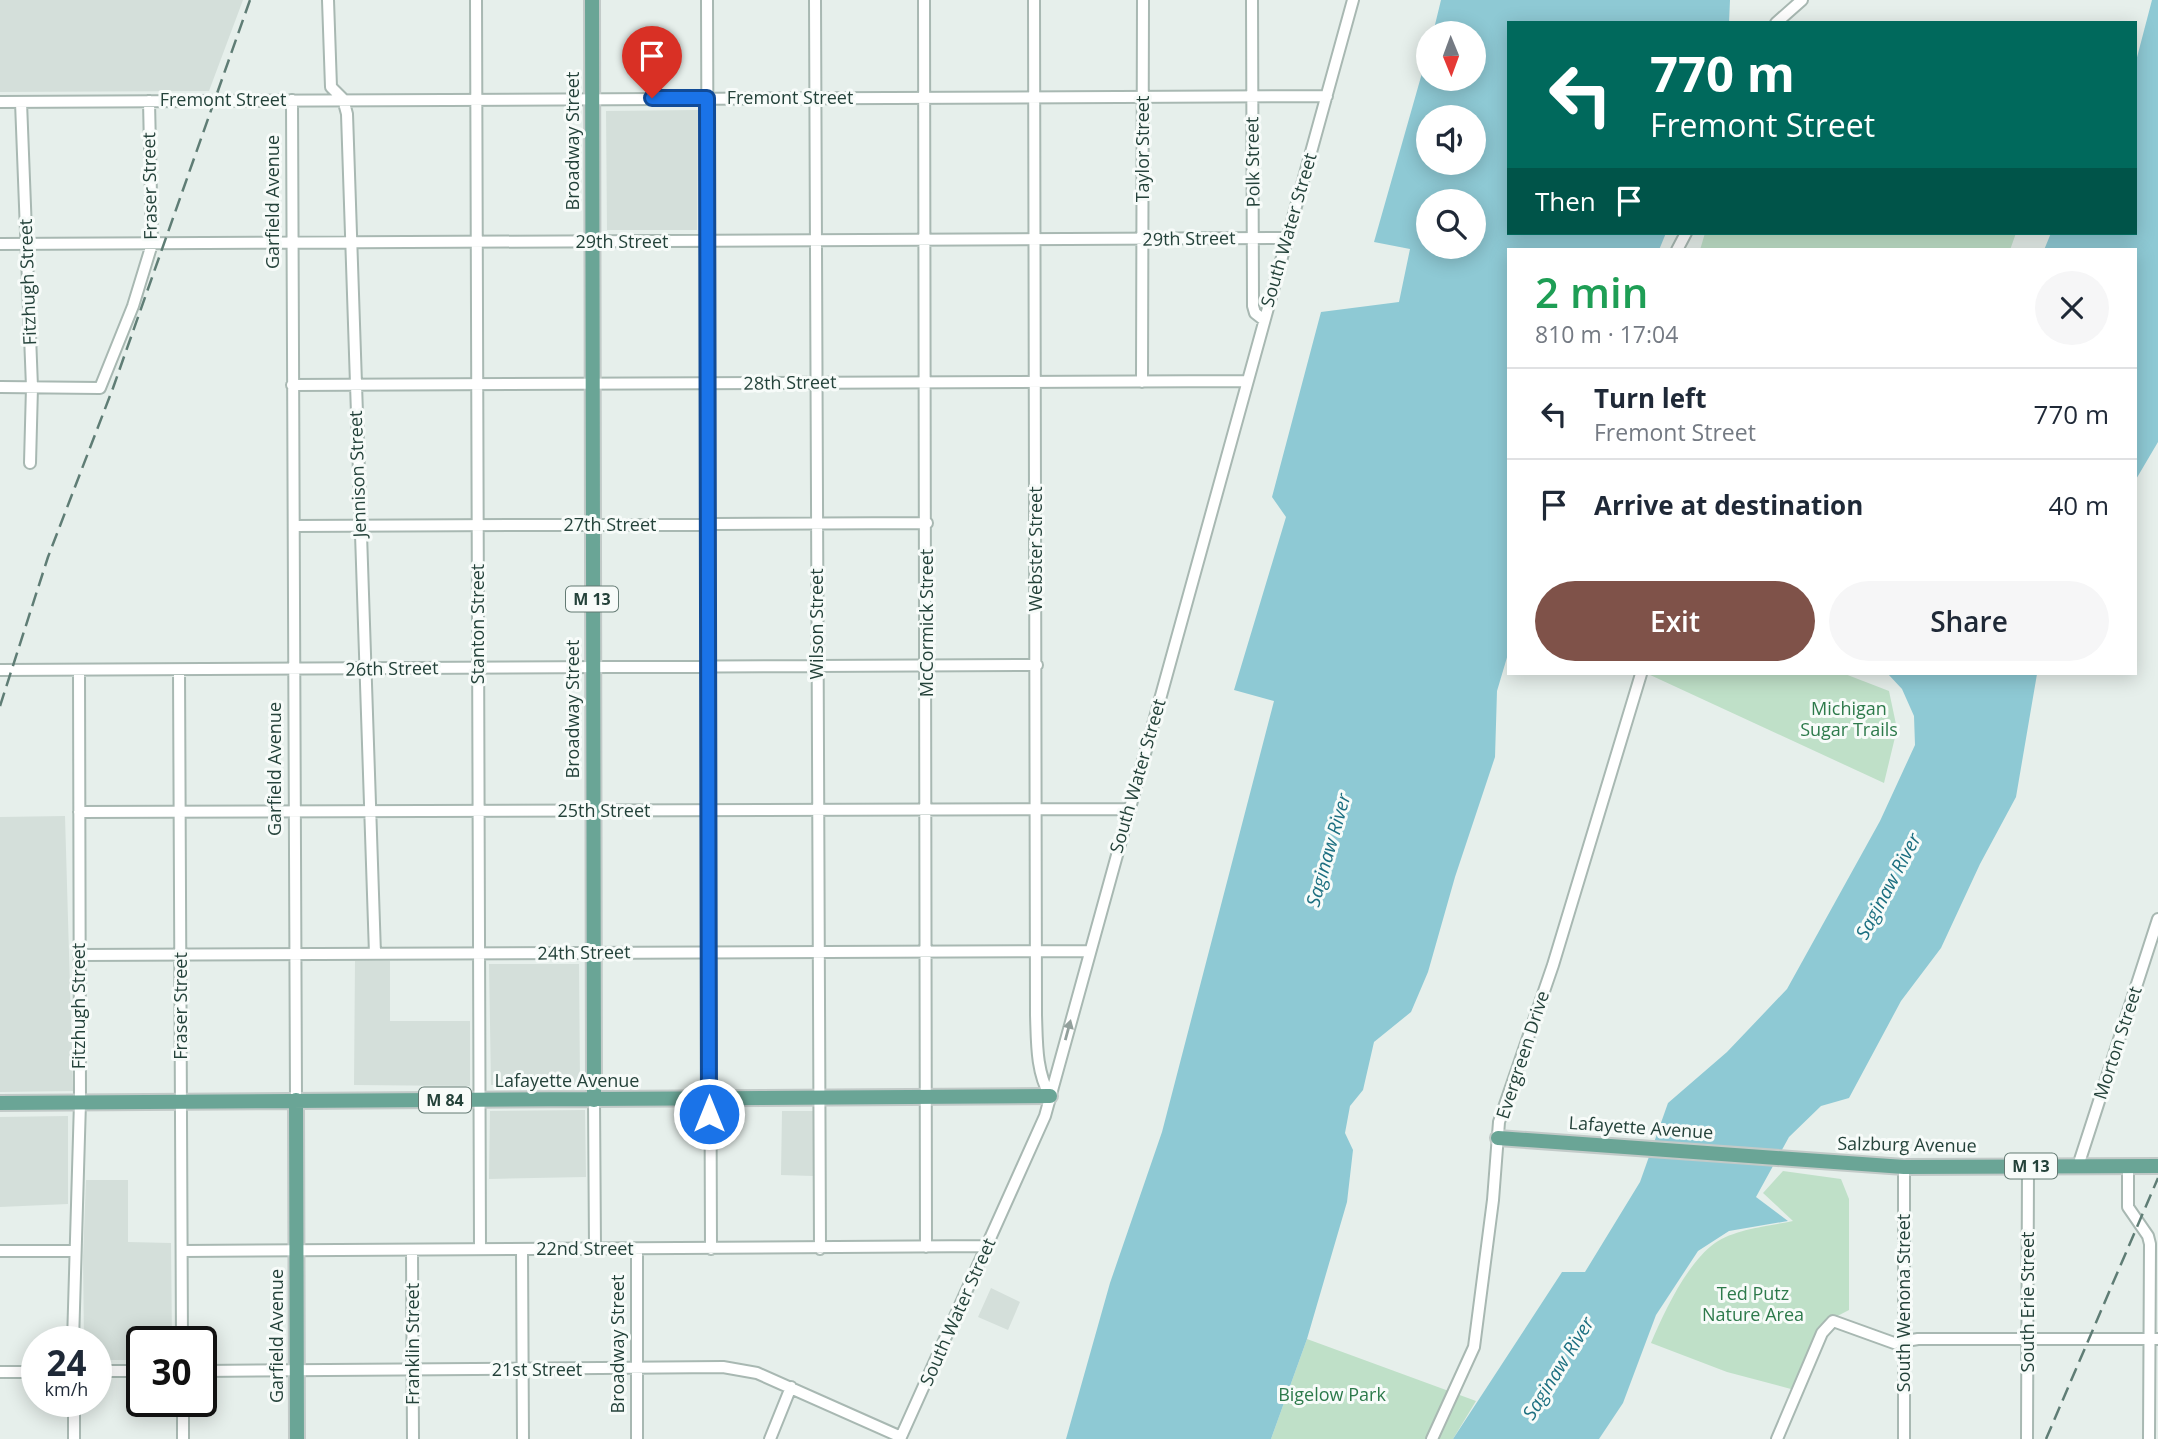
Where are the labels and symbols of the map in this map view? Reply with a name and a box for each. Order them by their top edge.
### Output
north arrow [1416,21,1486,91]
pin [622,26,682,98]
street label: Broadway Street [560,72,584,210]
street label: Fremont Street [727,85,853,109]
street label: Fremont Street [160,87,286,111]
street label: Taylor Street [1130,96,1154,202]
street label: Polk Street [1239,117,1265,208]
street label: Fraser Street [136,132,162,240]
street label: Garfield Avenue [260,135,284,269]
street label: South Water Street [1255,150,1322,310]
street label: Fitzhugh Street [13,218,41,346]
street label: 29th Street [1142,225,1236,251]
street label: 29th Street [576,229,669,253]
street label: 28th Street [743,369,837,395]
street label: Jennison Street [343,410,371,540]
street label: Webster Street [1023,486,1047,612]
street label: 27th Street [564,512,657,536]
street label: McCormick Street [914,549,938,697]
street label: Stanton Street [465,564,489,684]
street label: Wilson Street [804,568,828,680]
road number: M 13 [566,586,618,612]
street label: Broadway Street [560,640,584,778]
street label: 26th Street [345,655,439,681]
street label: South Water Street [1104,696,1171,856]
park label: Michigan Sugar Trails [1800,696,1898,741]
street label: Garfield Avenue [262,702,286,836]
water label: Saginaw River [1299,789,1357,910]
street label: 25th Street [558,798,651,822]
water label: Saginaw River [1849,827,1928,944]
street label: 24th Street [537,939,631,965]
street label: Fitzhugh Street [66,943,90,1069]
street label: Fraser Street [168,952,192,1060]
street label: Morton Street [2087,983,2147,1102]
street label: Evergreen Drive [1490,987,1554,1122]
one-way arrow [1063,1020,1073,1041]
street label: Lafayette Avenue [495,1068,639,1092]
position arrow [672,1077,746,1151]
road number: M 84 [419,1088,471,1112]
street label: Lafayette Avenue [1568,1110,1714,1144]
street label: Salzburg Avenue [1837,1131,1977,1157]
road number: M 13 [2005,1154,2057,1178]
street label: South Wenona Street [1891,1214,1915,1392]
street label: South Erie Street [2015,1232,2039,1372]
street label: South Water Street [914,1234,1000,1389]
street label: 22nd Street [536,1236,634,1260]
street label: Garfield Avenue [264,1269,288,1403]
street label: Broadway Street [605,1275,629,1413]
park label: Ted Putz Nature Area [1702,1281,1804,1326]
street label: Franklin Street [400,1283,424,1405]
water label: Saginaw River [1516,1310,1601,1424]
speed limit sign: 30 [126,1326,217,1417]
street label: 21st Street [492,1357,582,1381]
park label: Bigelow Park [1278,1382,1386,1406]

